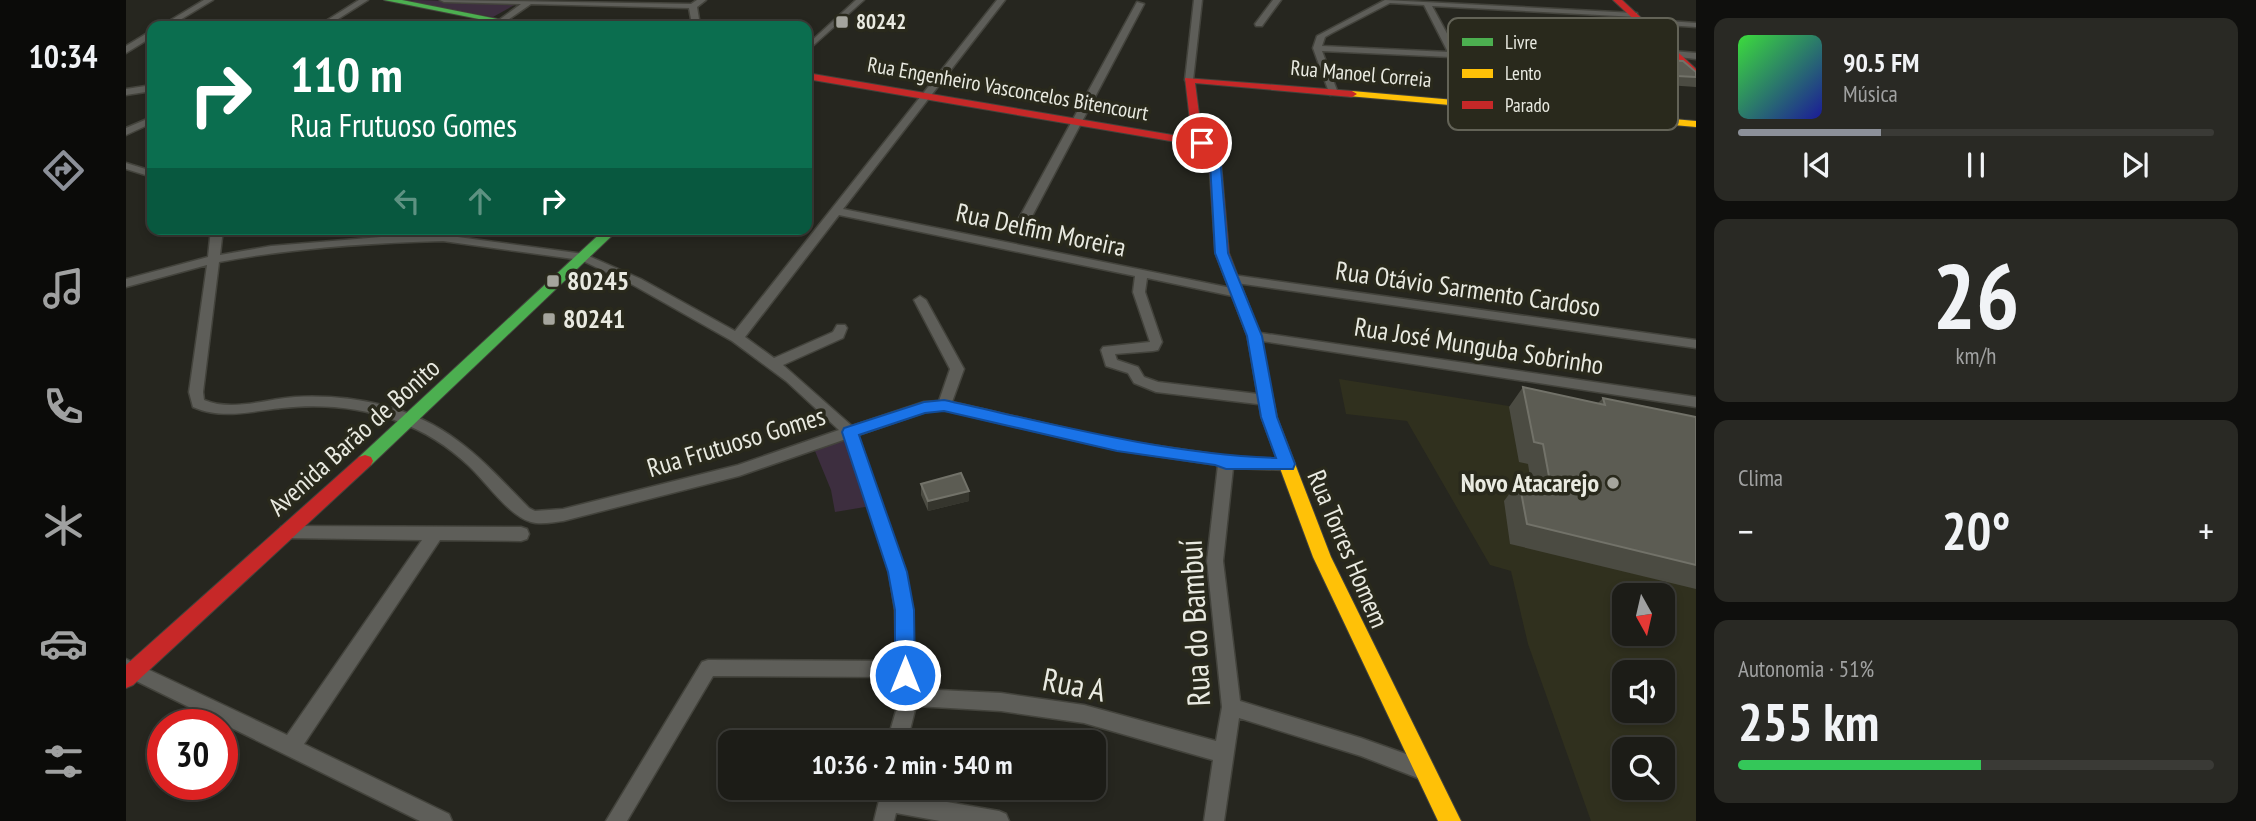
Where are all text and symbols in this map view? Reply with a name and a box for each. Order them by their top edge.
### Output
place label: 80242 [856,8,906,35]
marker: 80242 [834,14,850,30]
legend [1448,18,1678,130]
text: Livre [1505,30,1538,54]
text: 10:34 [28,35,98,77]
text: 110 m [290,42,403,106]
text: 90.5 FM [1843,46,1919,79]
icon: right [175,49,266,140]
street label: Rua Engenheiro Vasconcelos Bitencourt [865,50,1151,127]
street label: Rua Manoel Correia [1289,54,1433,93]
text: Lento [1505,61,1542,85]
text: Música [1843,79,1898,108]
text: Parado [1505,93,1550,117]
text: Rua Frutuoso Gomes [290,104,517,146]
pin [1172,113,1232,173]
icon: arrive [1183,124,1221,162]
icon: directions [39,146,88,195]
icon: previous [1798,146,1836,184]
icon: pause [1957,146,1995,184]
icon: next [2116,146,2154,184]
icon: left [388,182,426,220]
icon: ahead [461,182,499,220]
icon: right [534,182,572,220]
street label: Rua Delfim Moreira [953,195,1129,264]
text: 26 [1933,236,2020,354]
street label: Rua Otávio Sarmento Cardoso [1334,254,1603,323]
icon: music [39,264,88,313]
place label: 80245 [567,264,629,297]
marker: 80245 [545,273,561,289]
place label: 80241 [563,302,625,335]
street label: Rua José Munguba Sobrinho [1352,310,1606,381]
marker: 80241 [541,311,557,327]
text: km/h [1956,341,1996,370]
street label: Avenida Barão de Bonito [261,351,446,522]
icon: phone [39,382,88,431]
street label: Rua Frutuoso Gomes [643,399,829,484]
text: Clima [1738,463,1783,492]
street label: Rua Torres Homem [1300,465,1397,633]
place label: Novo Atacarejo [1461,466,1599,499]
marker: Novo Atacarejo [1605,475,1621,491]
text: 20° [1942,497,2010,564]
icon: climate [39,501,88,550]
text: − [1738,506,1754,555]
text: + [2198,506,2214,555]
street label: Rua do Bambuí [1169,539,1219,707]
north arrow [1612,583,1675,646]
map controls [1612,583,1675,800]
icon: car [39,619,88,668]
position arrow [868,638,942,712]
text: Autonomia · 51% [1738,654,1874,683]
street label: Rua A [1039,657,1109,711]
button: sound [1612,660,1675,723]
text: 255 km [1738,688,1879,755]
speed limit sign: 30 [147,709,238,800]
icon: filters [39,737,88,786]
button: search [1612,737,1675,800]
text: 10:36 · 2 min · 540 m [812,748,1012,781]

